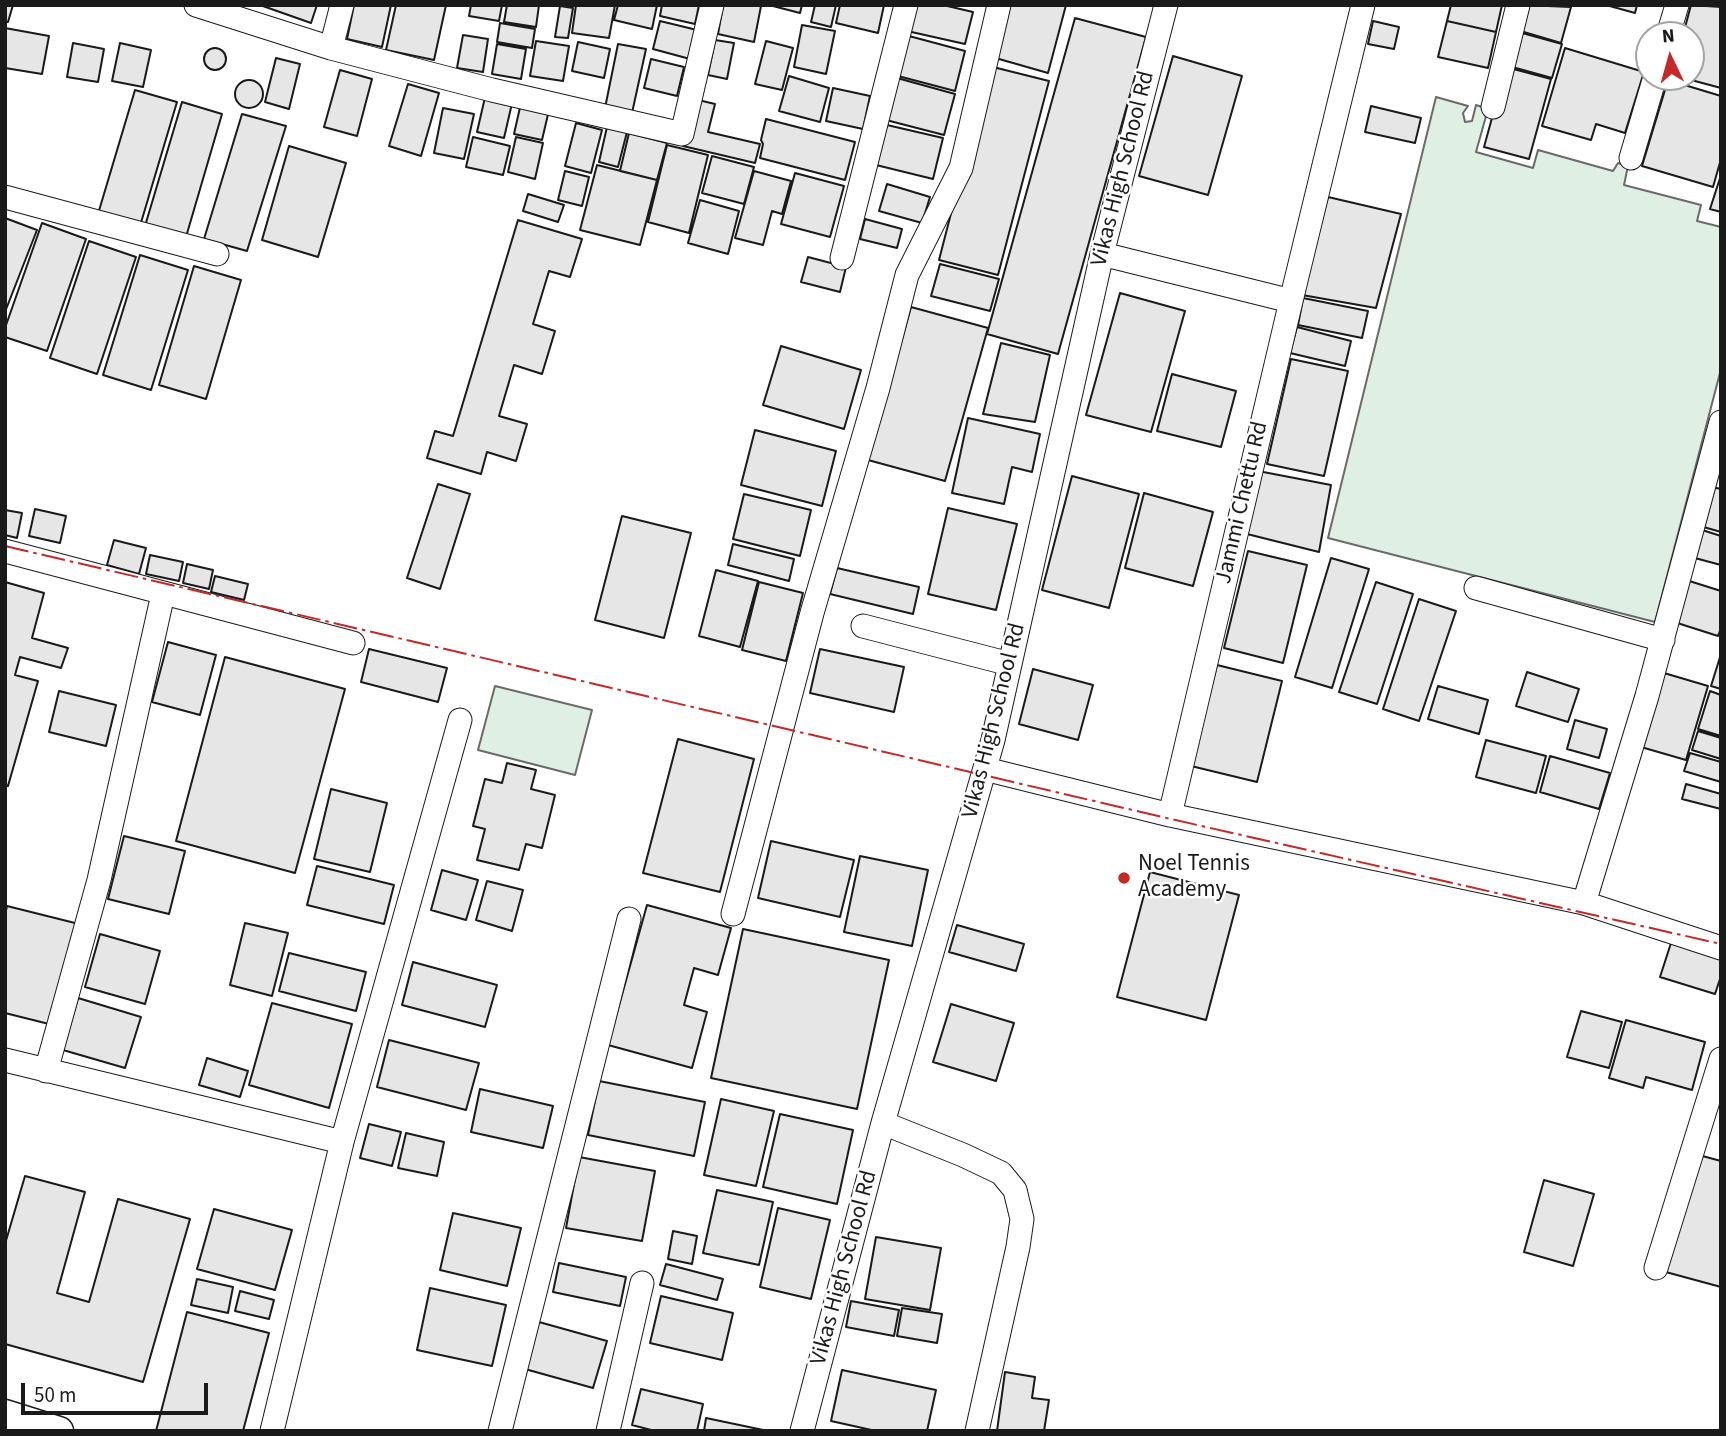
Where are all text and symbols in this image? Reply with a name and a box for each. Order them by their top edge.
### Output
north arrow [1635,21,1705,91]
text: N [1661,23,1676,51]
street label: Vikas High School Rd [1086,69,1162,269]
street label: Jammi Chettu Rd [1211,419,1275,587]
street label: Vikas High School Rd [957,621,1033,821]
place label: Noel Tennis Academy [1138,851,1250,905]
marker: Noel Tennis Academy [1116,870,1132,886]
street label: Vikas High School Rd [806,1168,884,1368]
scale bar [24,1370,212,1414]
text: 50 m [34,1380,76,1410]

